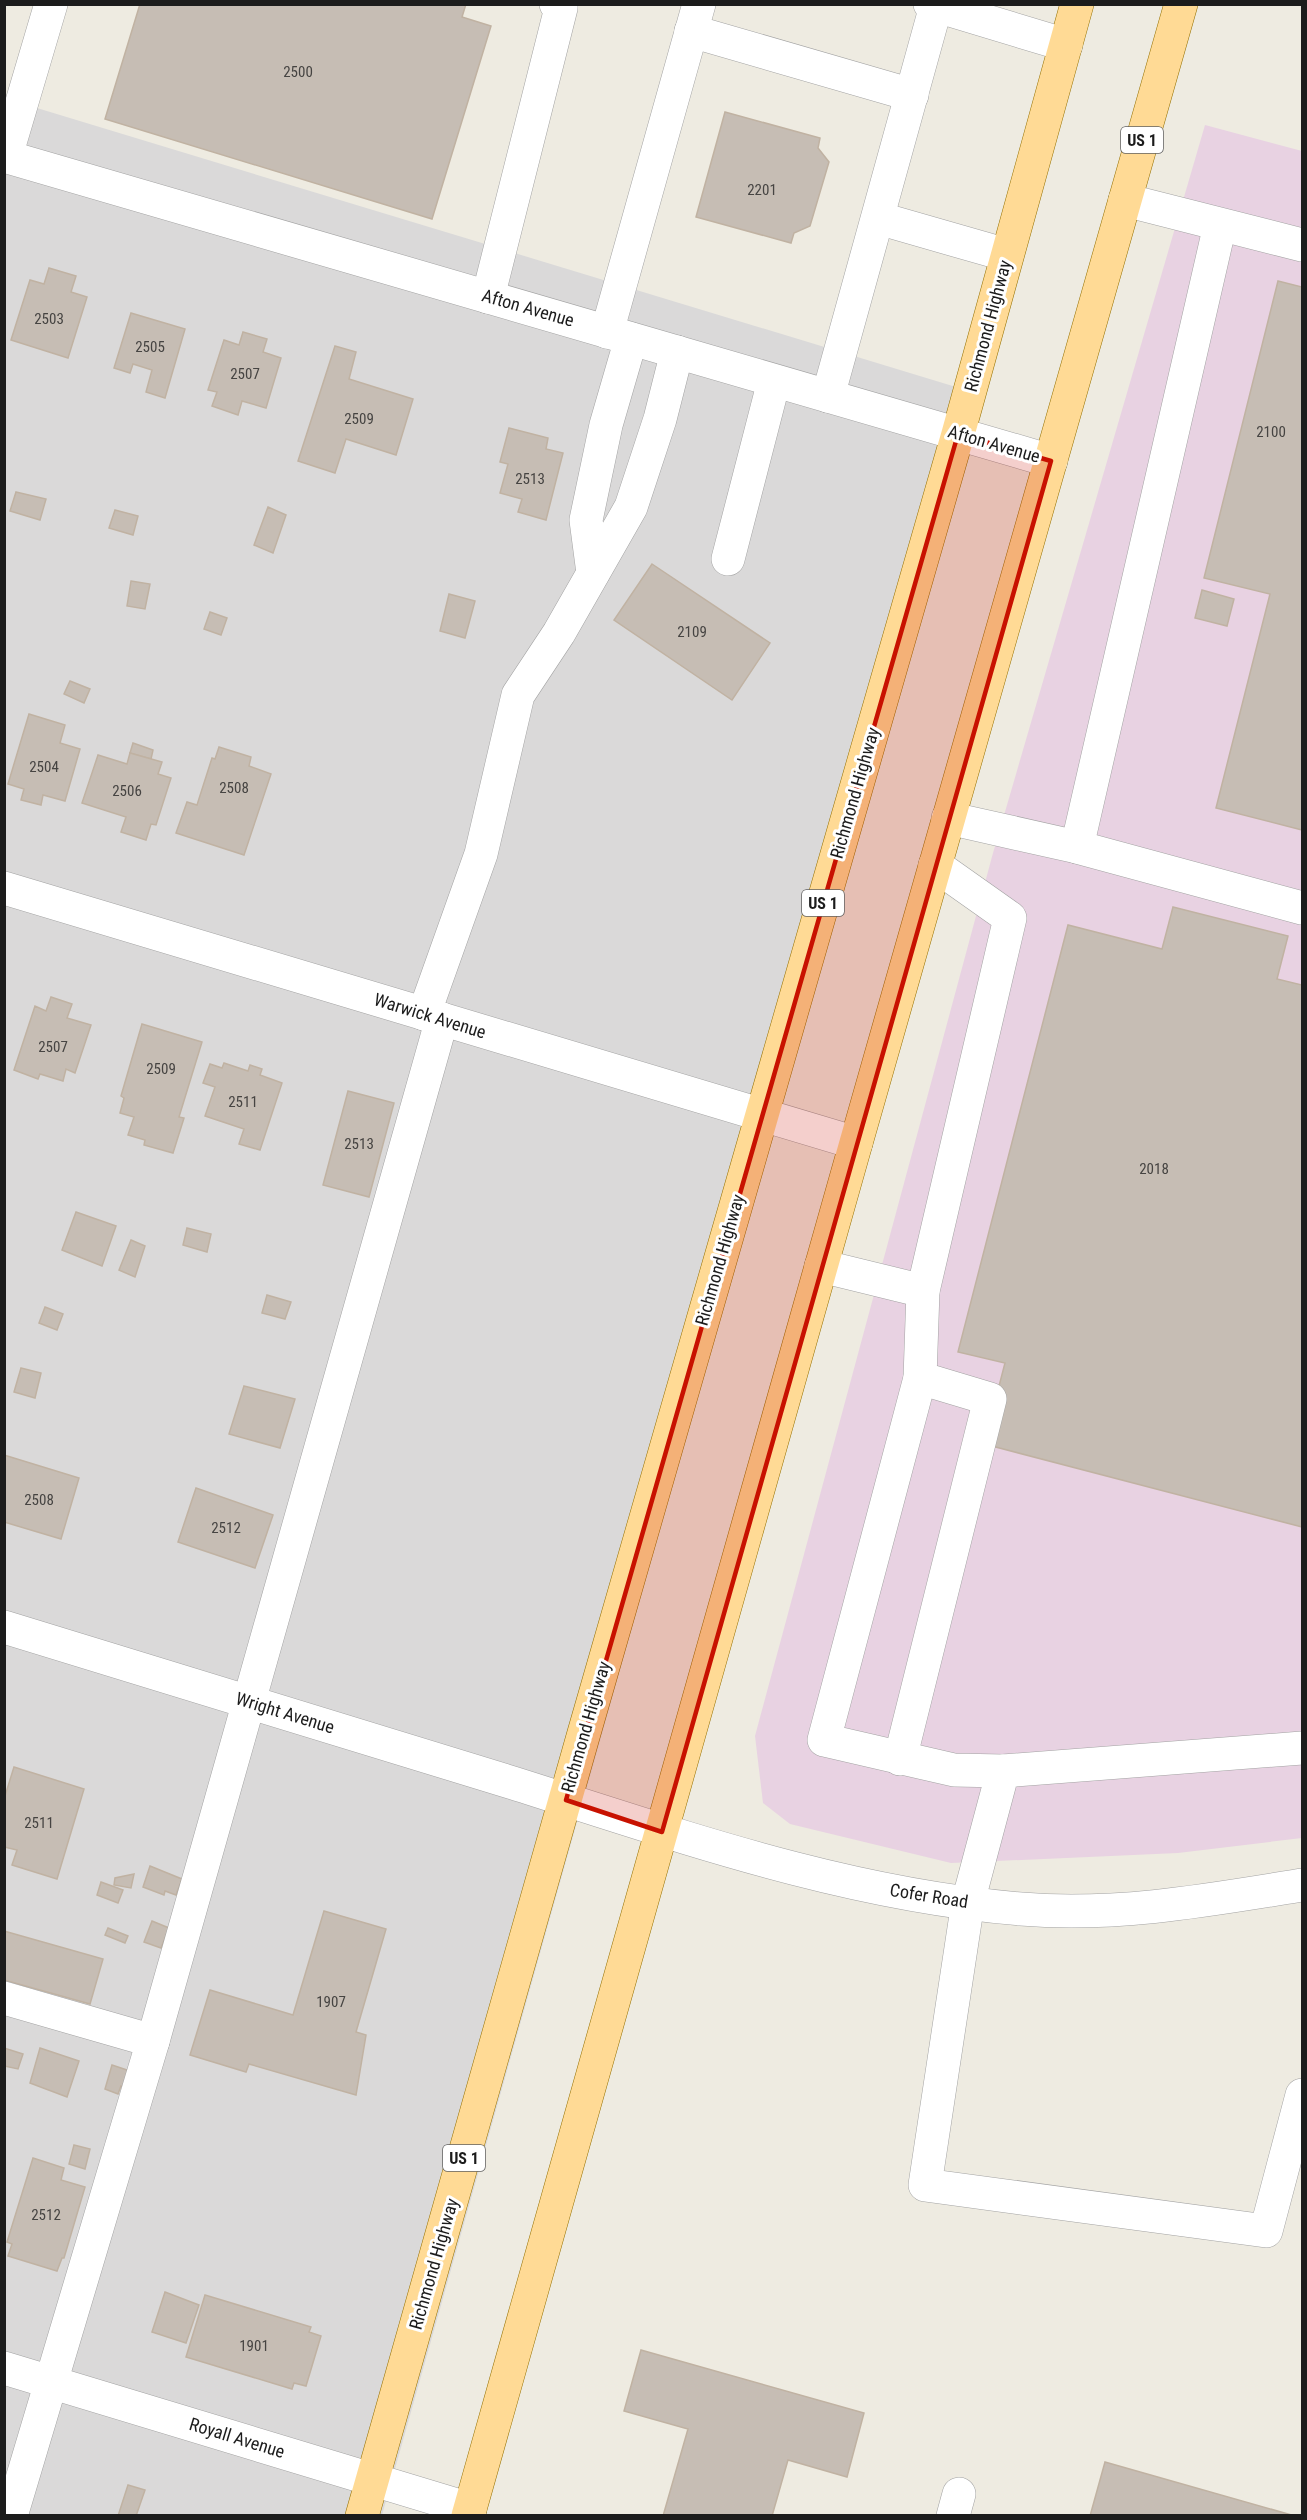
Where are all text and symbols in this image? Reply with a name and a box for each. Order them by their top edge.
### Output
house number: 2500 [283,63,313,81]
road number: US 1 [1121,127,1163,153]
house number: 2201 [747,181,777,199]
street label: Richmond Highway [960,257,1015,394]
street label: Afton Avenue [480,284,577,331]
house number: 2503 [34,310,64,328]
house number: 2505 [135,338,165,356]
house number: 2507 [230,365,260,383]
house number: 2509 [344,410,374,428]
street label: Afton Avenue [946,420,1043,467]
house number: 2100 [1256,423,1286,441]
house number: 2513 [515,470,545,488]
house number: 2109 [677,623,707,641]
street label: Richmond Highway [826,724,883,861]
house number: 2504 [29,758,59,776]
house number: 2508 [219,779,249,797]
house number: 2506 [112,782,142,800]
road number: US 1 [802,890,844,916]
street label: Warwick Avenue [372,989,489,1043]
house number: 2507 [38,1038,68,1056]
house number: 2509 [146,1060,176,1078]
house number: 2511 [228,1093,258,1111]
house number: 2513 [344,1135,374,1153]
house number: 2018 [1139,1160,1169,1178]
street label: Richmond Highway [691,1191,748,1328]
house number: 2508 [24,1491,54,1509]
house number: 2512 [211,1519,241,1537]
street label: Richmond Highway [557,1658,614,1795]
street label: Wright Avenue [233,1688,337,1737]
house number: 2511 [24,1814,54,1832]
street label: Cofer Road [888,1879,970,1912]
house number: 1907 [316,1993,346,2011]
road number: US 1 [443,2145,485,2171]
street label: Richmond Highway [405,2195,462,2332]
house number: 2512 [31,2206,61,2224]
house number: 1901 [239,2337,269,2355]
street label: Royall Avenue [187,2413,287,2462]

